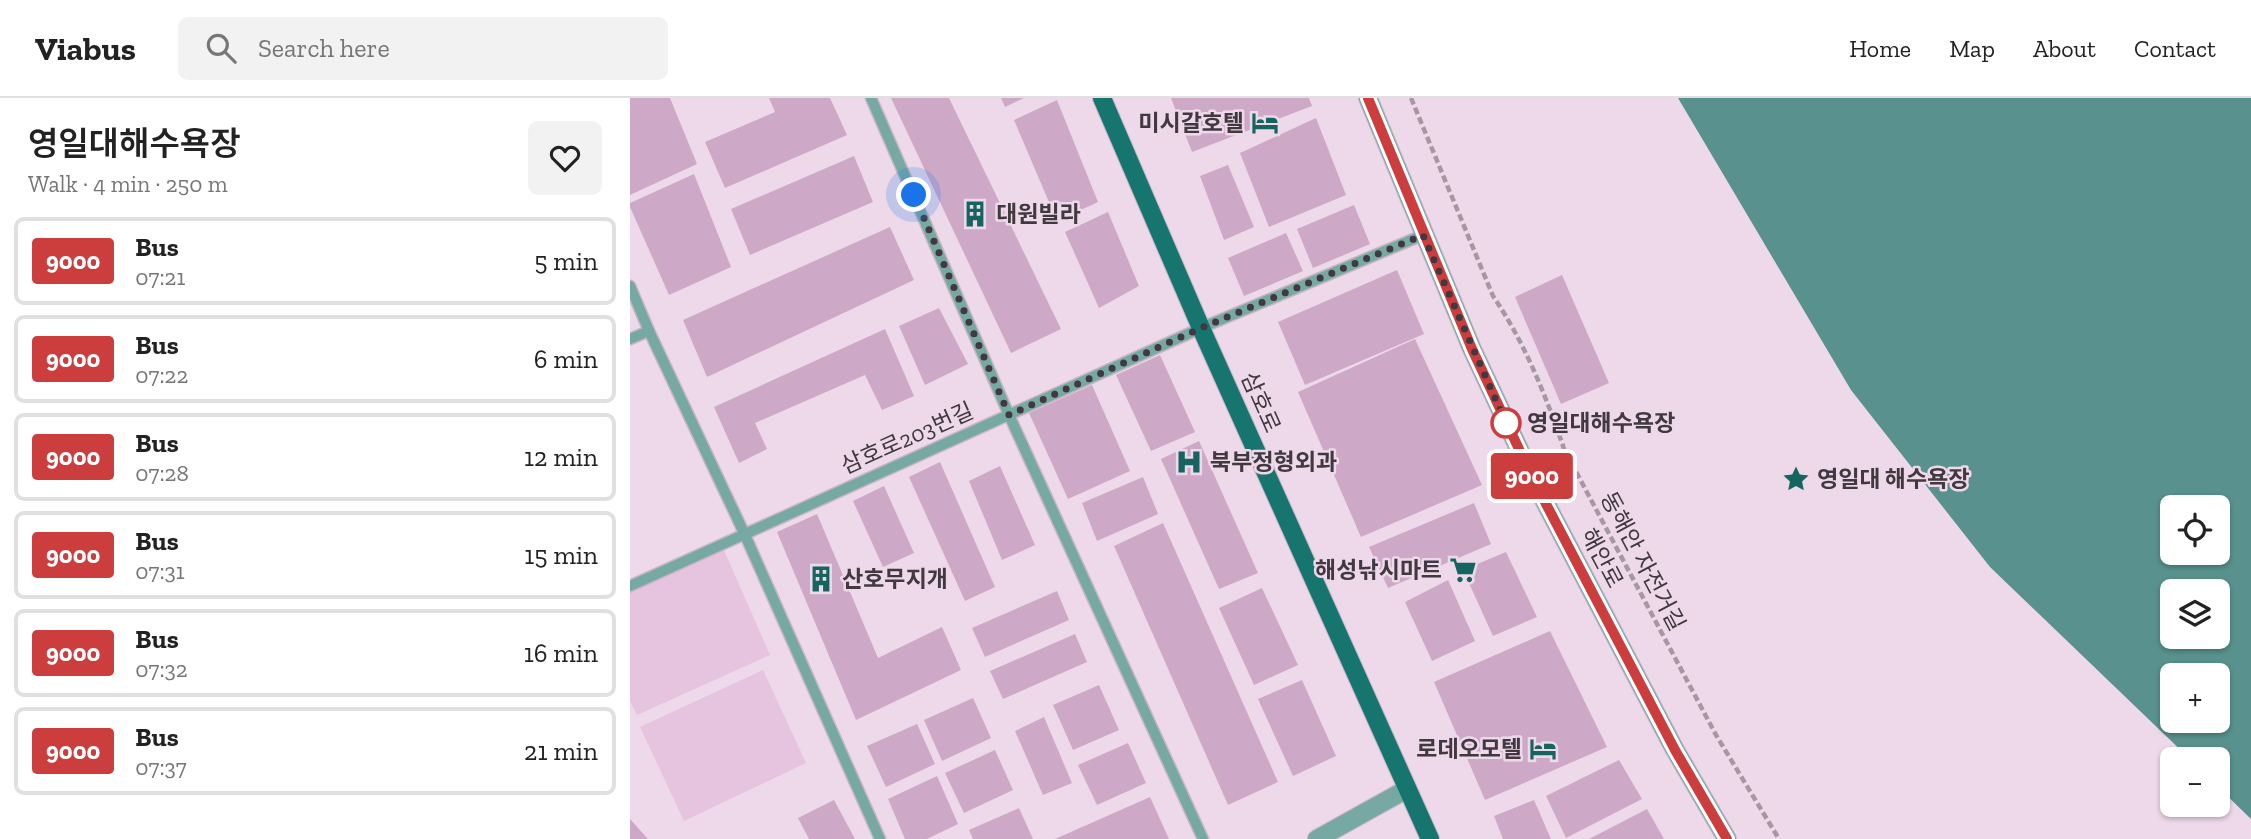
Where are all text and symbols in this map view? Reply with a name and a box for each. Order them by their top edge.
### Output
search box [178,17,668,80]
text: Viabus [35,29,136,68]
icon: search [202,29,240,67]
text: Search here [258,32,390,64]
text: Home [1849,34,1911,63]
text: Map [1949,34,1995,63]
text: About [2033,34,2096,63]
text: Contact [2134,34,2216,63]
hotel icon: 미시갈호텔 [1250,108,1280,138]
place label: 미시갈호텔 [1138,109,1244,137]
button: heart [528,121,602,195]
text: 영일대해수욕장 [28,124,241,163]
text: Walk · 4 min · 250 m [28,170,228,198]
your location [896,177,931,212]
building icon: 대원빌라 [960,199,990,229]
place label: 대원빌라 [996,200,1081,228]
text: Bus [135,231,179,263]
text: 5 min [534,245,598,277]
text: 9000 [46,246,100,275]
text: 07:21 [135,263,185,291]
text: Bus [135,329,179,361]
text: 6 min [534,343,598,375]
text: 9000 [46,344,100,373]
text: 07:22 [135,361,188,389]
street label: 삼호로 [1235,367,1287,437]
street label: 삼호로203번길 [836,396,978,480]
marker: 영일대해수욕장 [1491,408,1521,438]
place label: 영일대해수욕장 [1527,409,1675,437]
text: Bus [135,427,179,459]
text: 12 min [524,441,598,473]
text: 9000 [46,442,100,471]
hospital icon: 북부정형외과 [1174,447,1204,477]
place label: 북부정형외과 [1210,448,1337,476]
line badge: 9000 [1483,453,1581,499]
text: 07:28 [135,459,189,487]
text: 9000 [1505,461,1559,490]
place icon: 영일대 해수욕장 [1781,464,1811,494]
place label: 영일대 해수욕장 [1817,465,1969,493]
street label: 동해안 자전거길 [1595,487,1691,635]
map controls [2160,495,2230,817]
button: locate [2160,495,2230,565]
street label: 해안로 [1575,523,1629,593]
text: Bus [135,525,179,557]
text: 15 min [524,539,598,571]
text: 9000 [46,540,100,569]
supermarket icon: 해성낚시마트 [1448,555,1478,585]
place label: 해성낚시마트 [1315,556,1442,584]
text: 07:31 [135,557,185,585]
building icon: 산호무지개 [806,564,836,594]
place label: 산호무지개 [842,565,948,593]
button: layers [2160,579,2230,649]
text: Bus [135,623,179,655]
text: 16 min [524,637,598,669]
text: 9000 [46,638,100,667]
text: 07:32 [135,655,188,683]
button: + [2160,663,2230,733]
text: Bus [135,721,179,753]
hotel icon: 로데오모텔 [1528,734,1558,764]
text: 21 min [524,735,598,767]
place label: 로데오모텔 [1416,735,1522,763]
text: 9000 [46,736,100,765]
button: − [2160,747,2230,817]
text: 07:37 [135,753,187,781]

